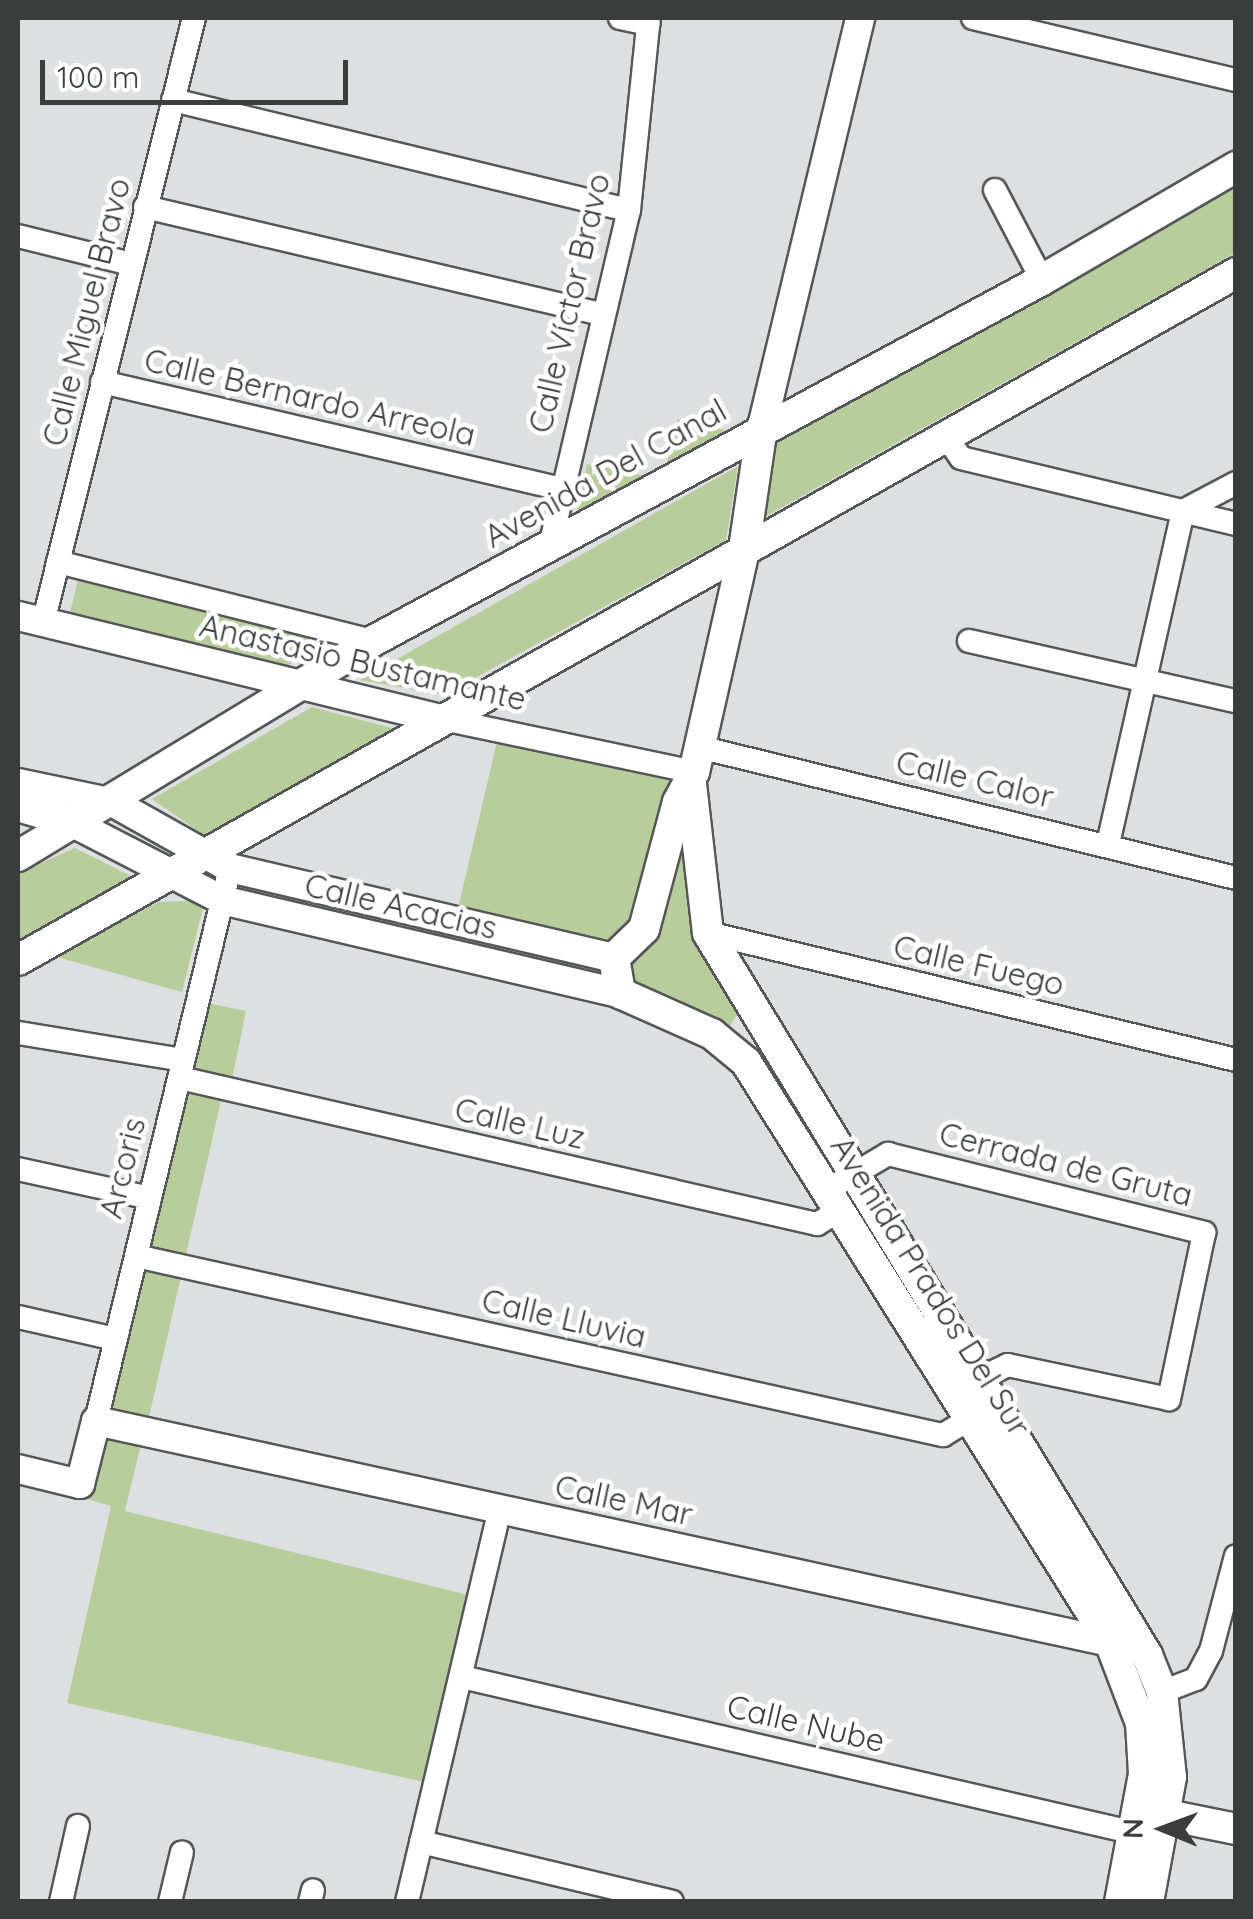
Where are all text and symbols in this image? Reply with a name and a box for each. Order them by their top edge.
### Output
scale bar [45,40,352,102]
text: 100 m [57,58,139,96]
street label: Calle Víctor Bravo [520,170,618,436]
street label: Calle Miguel Bravo [34,174,138,450]
street label: Calle Bernardo Arreola [141,340,479,454]
street label: Avenida Del Canal [477,391,733,555]
street label: Anastasio Bustamante [196,606,530,718]
street label: Calle Calor [892,742,1058,816]
street label: Calle Acacias [301,865,501,947]
street label: Calle Fuego [890,927,1068,1003]
street label: Calle Luz [451,1089,589,1157]
street label: Arcoris [91,1114,153,1222]
street label: Cerrada de Gruta [936,1114,1196,1214]
street label: Avenida Prados Del Sur [823,1129,1039,1443]
street label: Calle Lluvia [478,1280,650,1356]
street label: Calle Mar [552,1467,696,1533]
street label: Calle Nube [723,1686,889,1760]
north arrow [1113,1779,1213,1879]
text: N [1115,1818,1150,1839]

